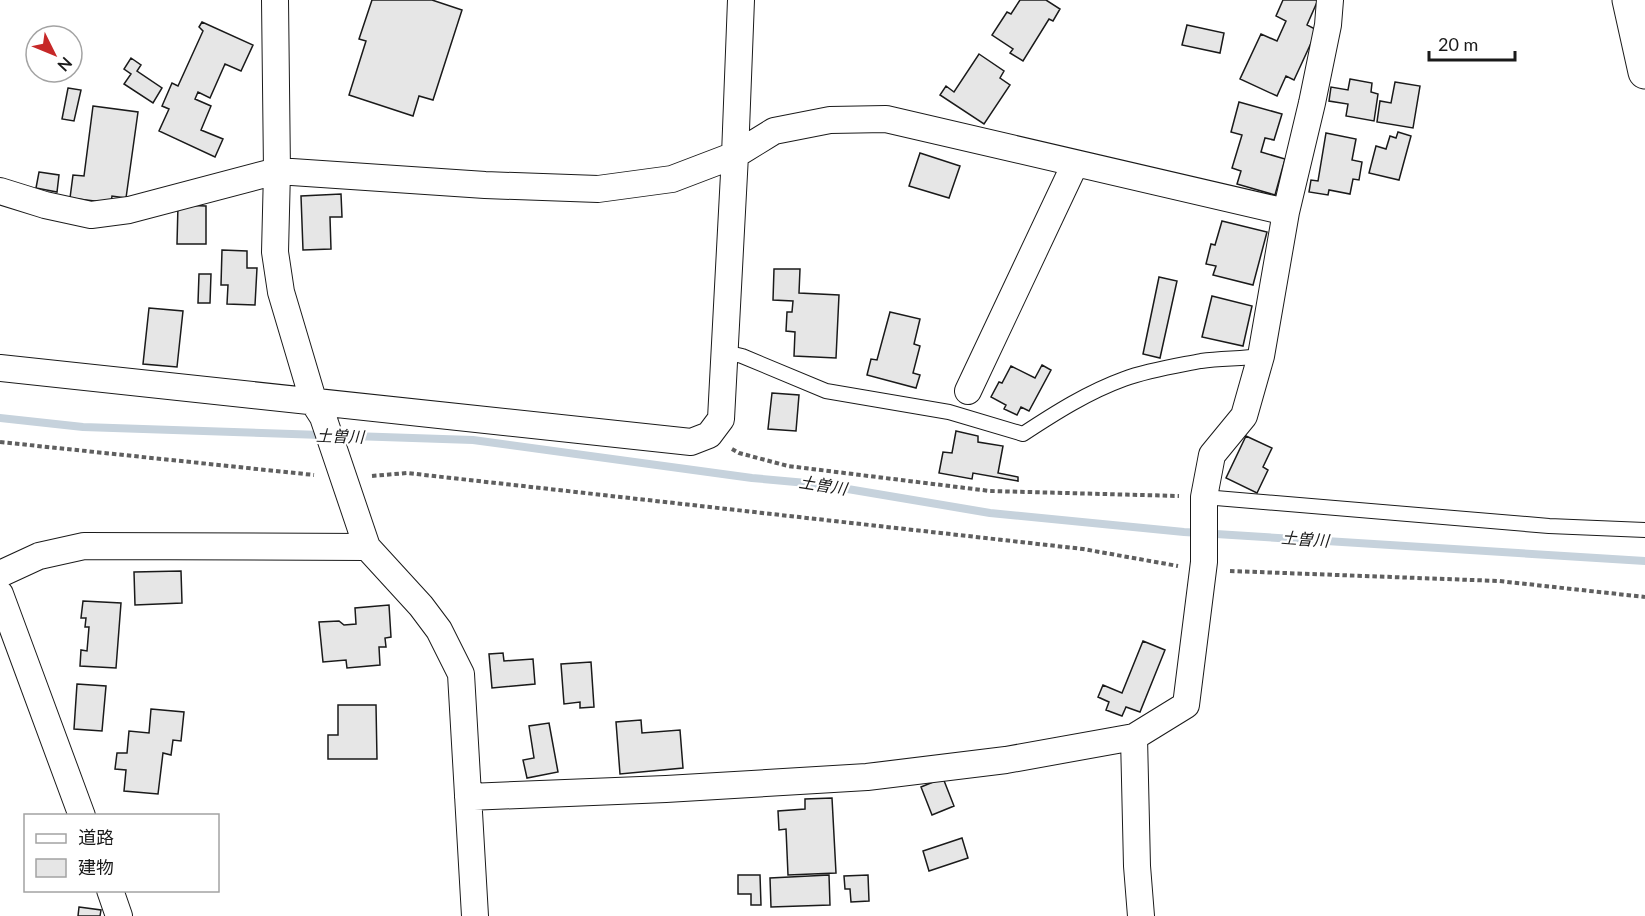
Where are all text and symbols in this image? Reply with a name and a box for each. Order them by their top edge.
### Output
north arrow [24,24,84,84]
scale bar [1429,24,1514,62]
text: 20 m [1438,33,1478,55]
text: N [54,54,76,76]
water label: 土曽川 [316,425,366,446]
water label: 土曽川 [798,471,850,498]
water label: 土曽川 [1280,527,1332,550]
legend [24,814,219,892]
text: 道路 [78,826,114,848]
text: 建物 [78,856,114,878]

